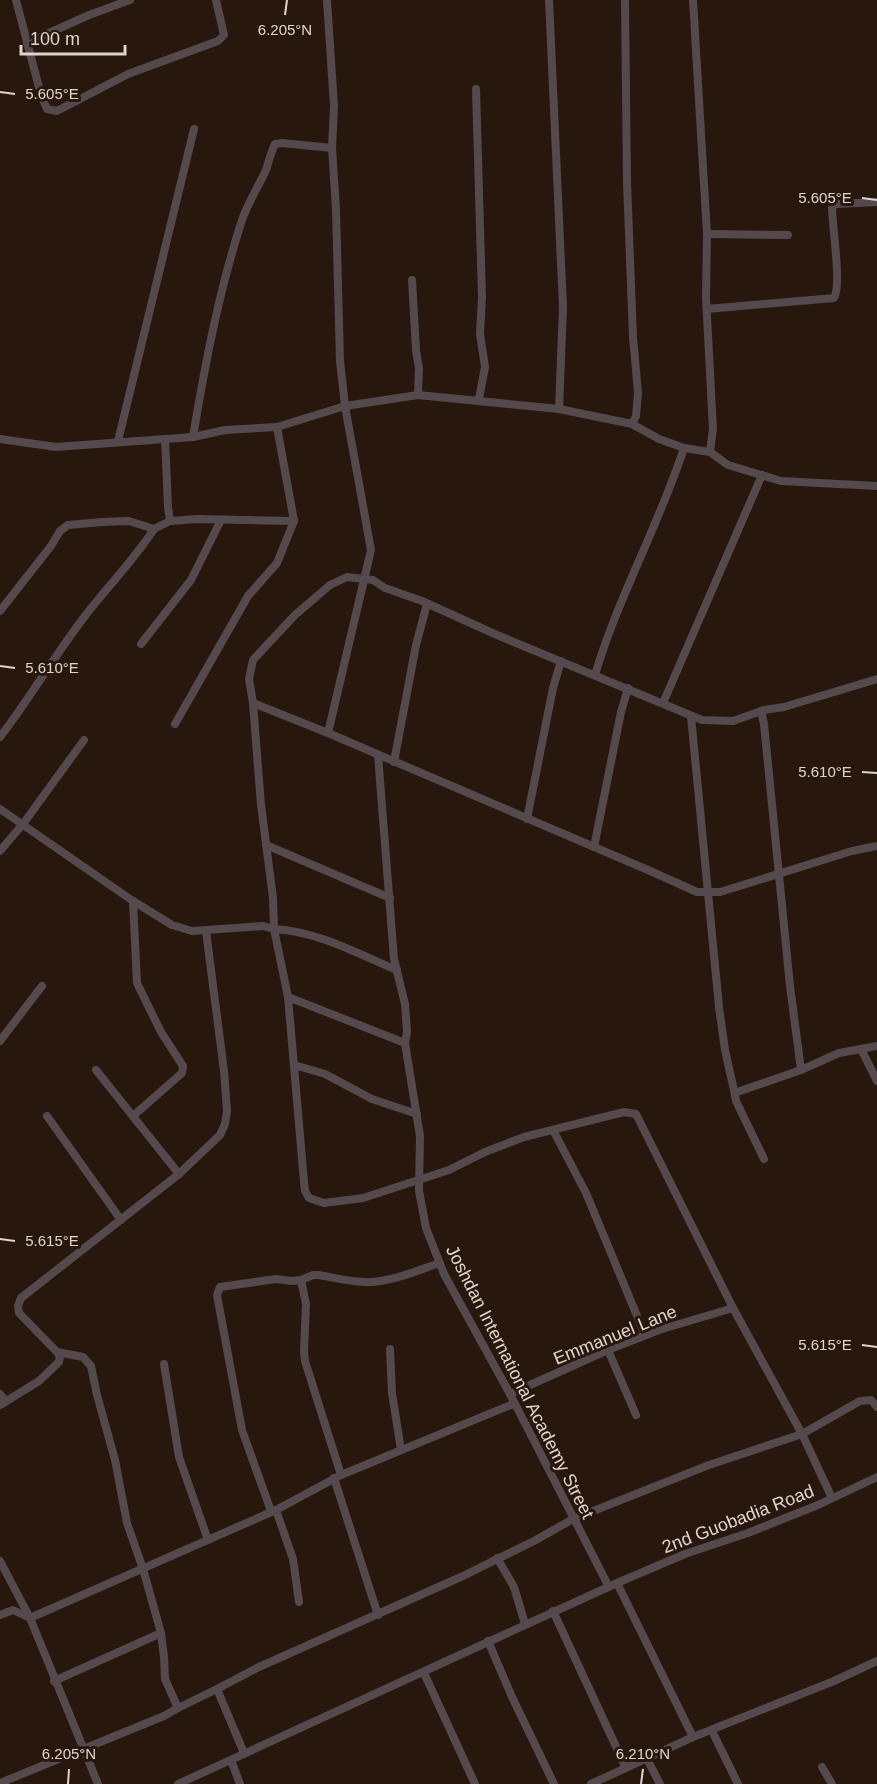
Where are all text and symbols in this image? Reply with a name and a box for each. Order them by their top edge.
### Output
scale bar [21,18,124,56]
text: 6.205°N [258,21,312,38]
text: 100 m [30,29,80,49]
text: 5.605°E [25,85,79,102]
text: 5.605°E [798,189,852,206]
text: 5.610°E [25,659,79,676]
text: 5.610°E [798,763,852,780]
text: 5.615°E [25,1232,79,1249]
street label: Joshdan International Academy Street [442,1242,598,1522]
street label: Emmanuel Lane [550,1301,680,1369]
text: 5.615°E [798,1336,852,1353]
street label: 2nd Guobadia Road [659,1481,817,1557]
text: 6.205°N [42,1745,96,1762]
text: 6.210°N [616,1745,670,1762]

